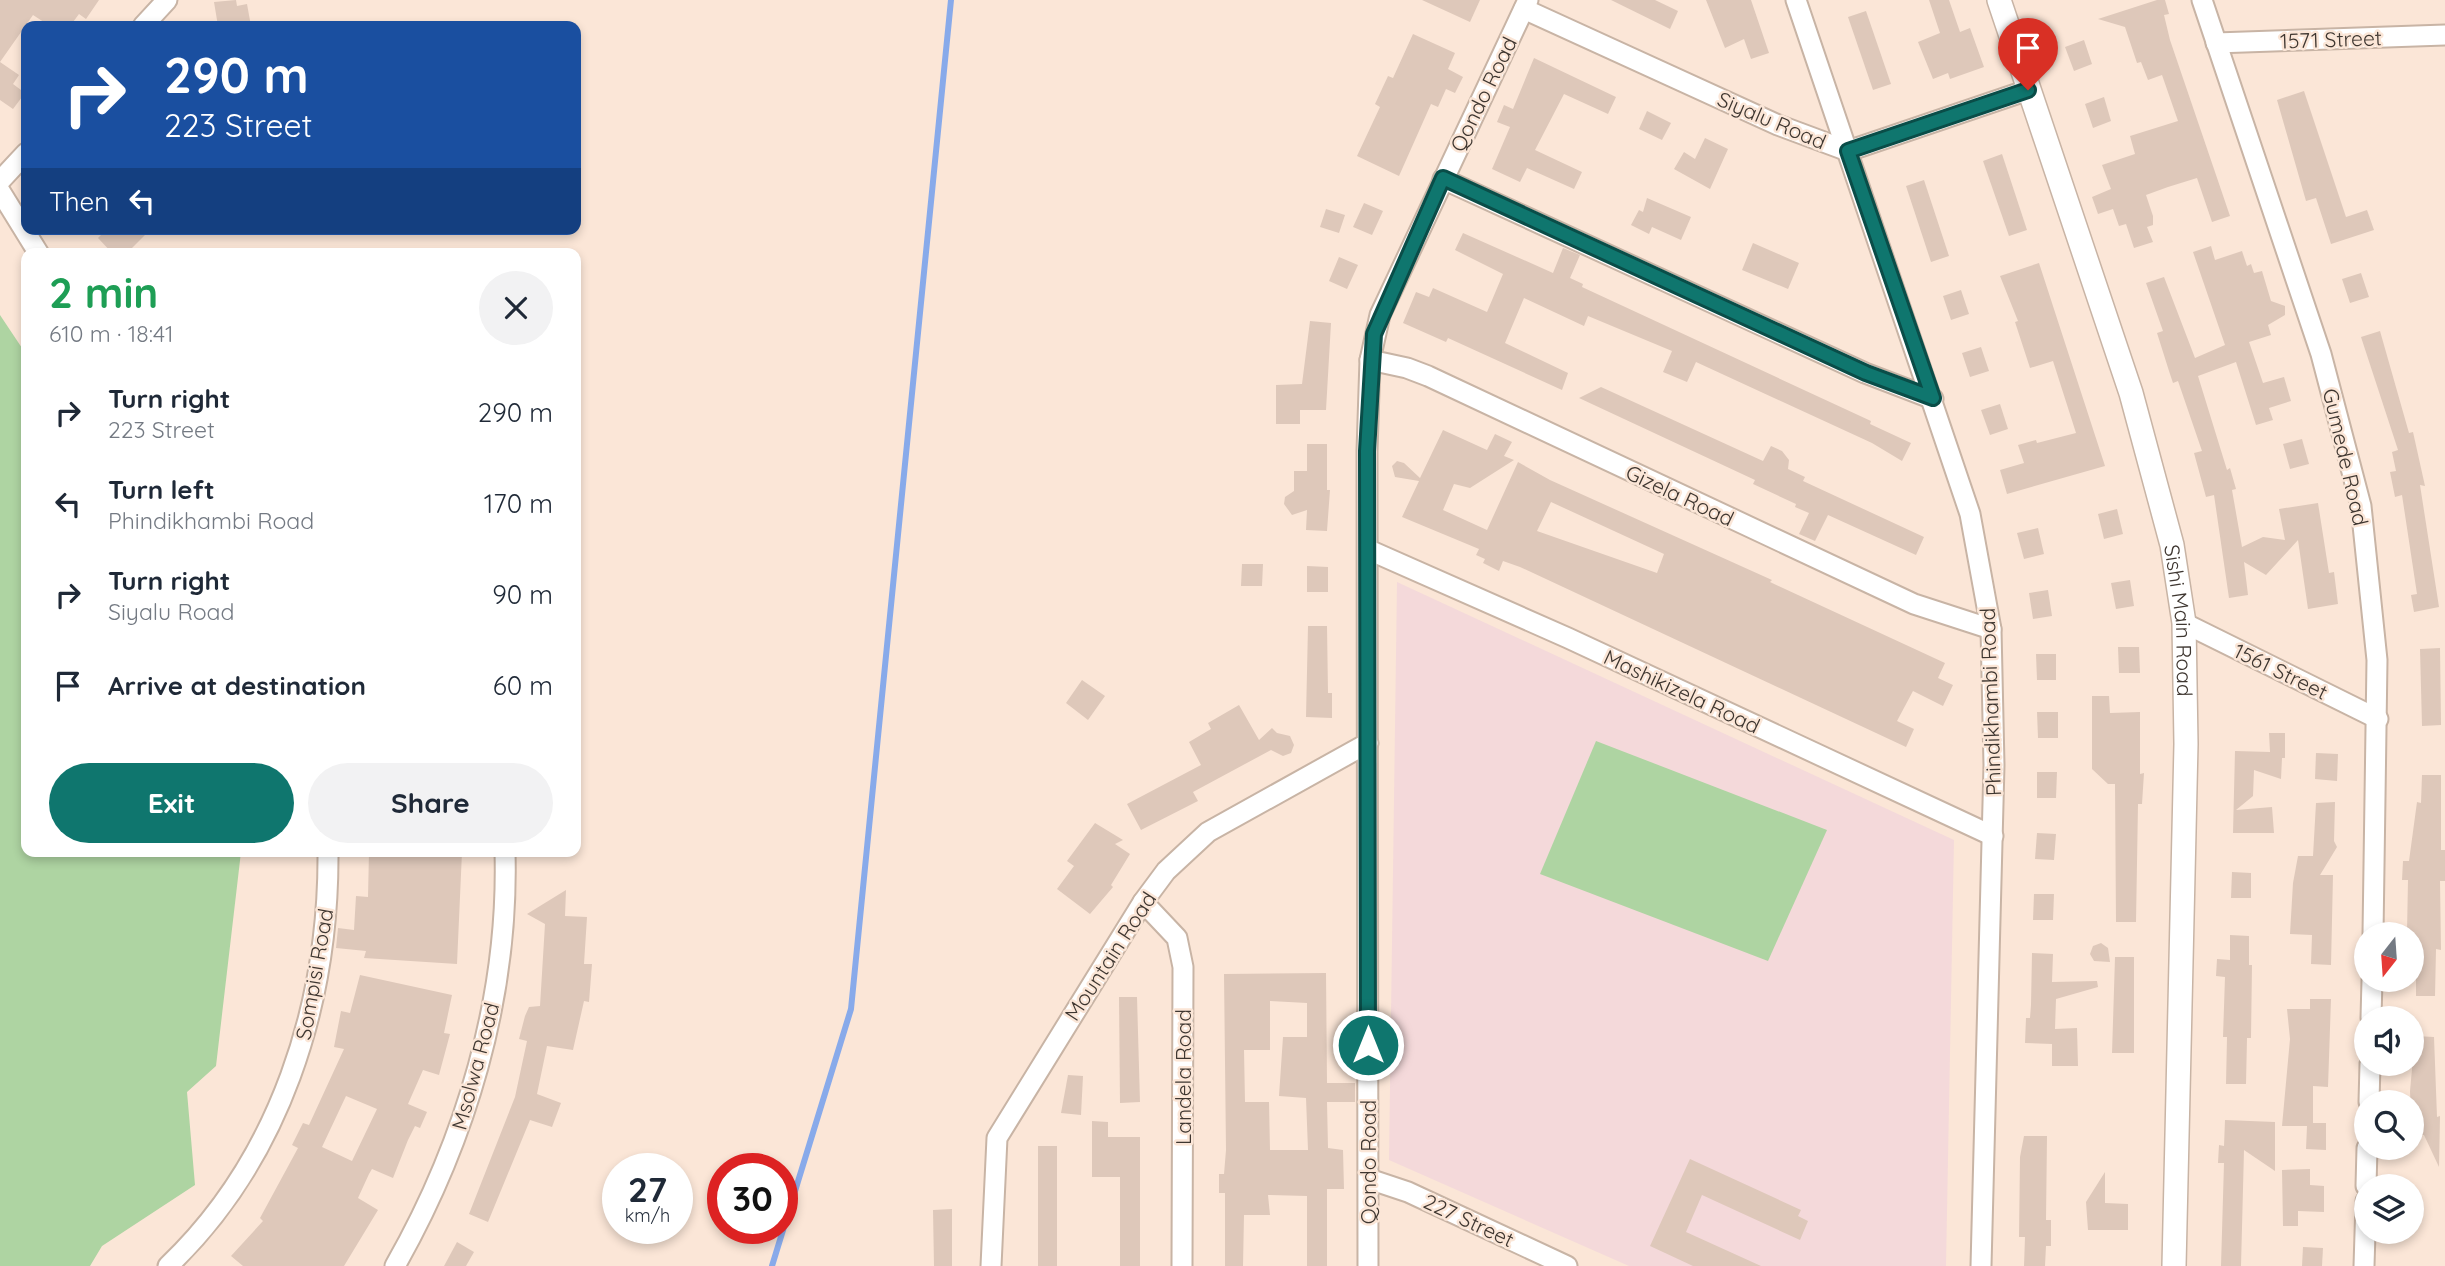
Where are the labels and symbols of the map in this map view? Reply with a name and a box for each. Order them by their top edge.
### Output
pin [1998,18,2058,90]
street label: 1571 Street [2280,24,2382,54]
street label: Qondo Road [1444,32,1522,156]
street label: Siyalu Road [1714,85,1830,155]
street label: Gumede Road [2318,386,2374,528]
street label: Gizela Road [1622,459,1738,531]
street label: Sishi Main Road [2159,543,2198,697]
street label: Phindikhambi Road [1974,607,2006,797]
street label: 1561 Street [2230,637,2332,705]
street label: Mashikizela Road [1600,643,1764,739]
street label: Mountain Road [1059,887,1161,1025]
street label: Sompisi Road [290,906,338,1042]
north arrow [2354,922,2424,992]
street label: Msolwa Road [446,999,504,1133]
position arrow [1331,1008,1405,1082]
street label: Landela Road [1170,1009,1196,1145]
street label: Qondo Road [1355,1100,1381,1224]
speed limit sign: 30 [707,1153,798,1244]
street label: 227 Street [1420,1188,1518,1252]

